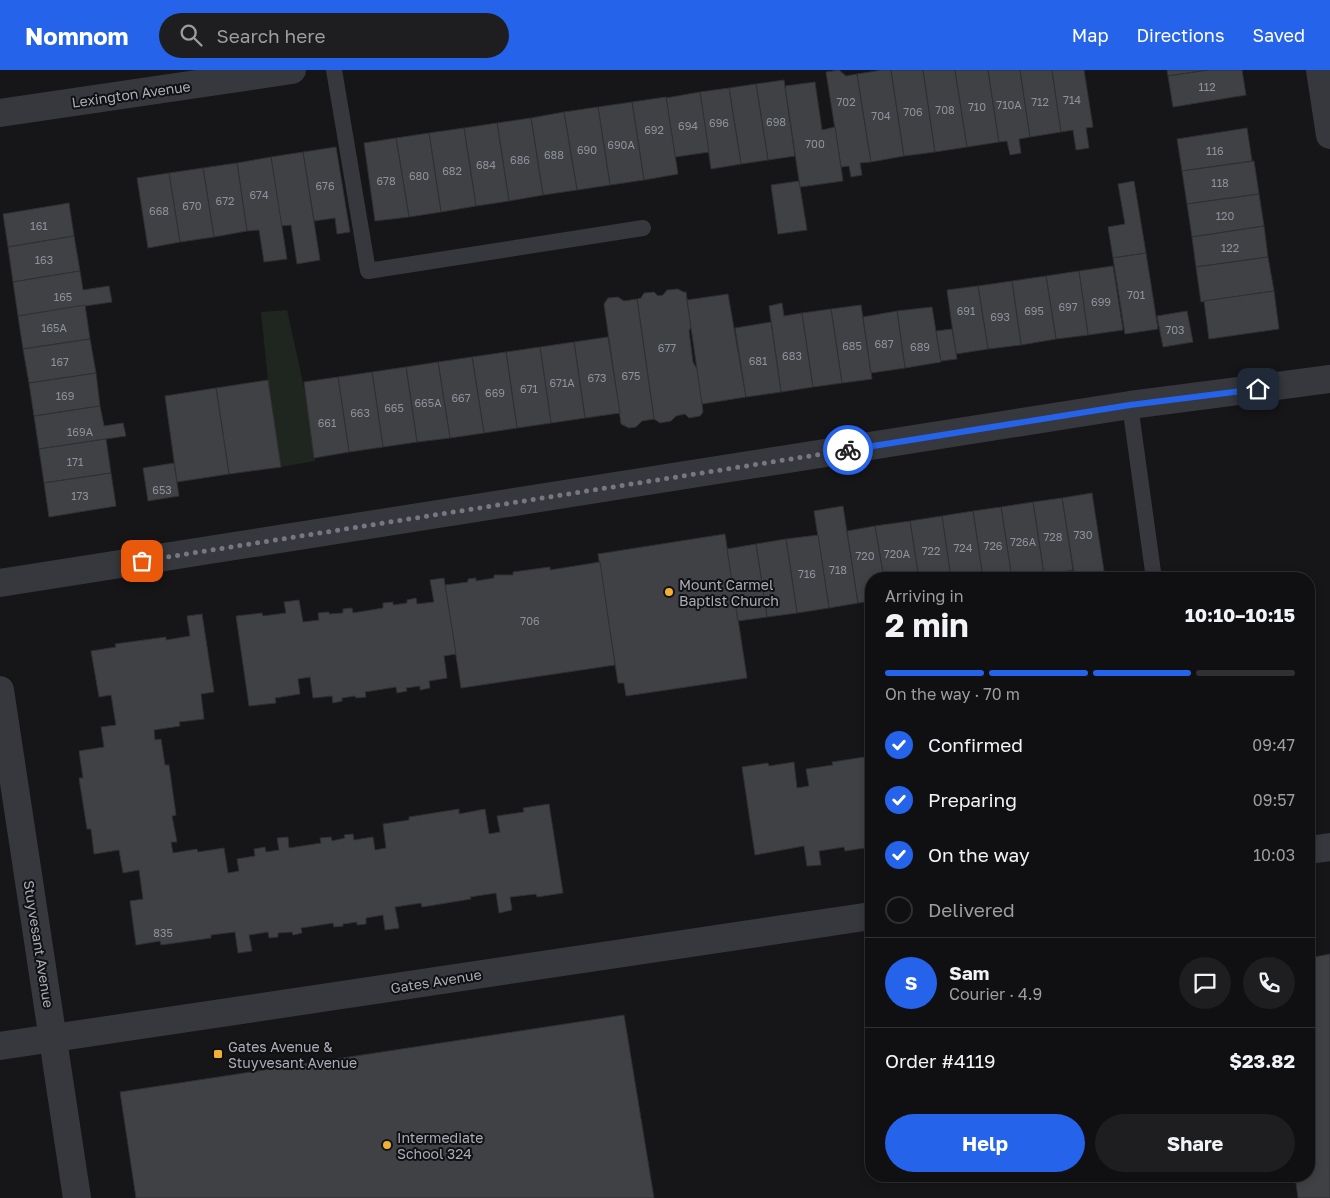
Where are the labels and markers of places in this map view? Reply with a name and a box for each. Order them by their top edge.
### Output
pin [1237,368,1279,410]
pin [121,540,163,582]
place label: Mount Carmel Baptist Church [679,576,779,609]
marker: Mount Carmel Baptist Church [663,586,675,598]
place label: Gates Avenue & Stuyvesant Avenue [228,1038,357,1071]
marker: Gates Avenue & Stuyvesant Avenue [212,1048,224,1060]
place label: Intermediate School 324 [397,1129,483,1162]
marker: Intermediate School 324 [381,1139,393,1151]

